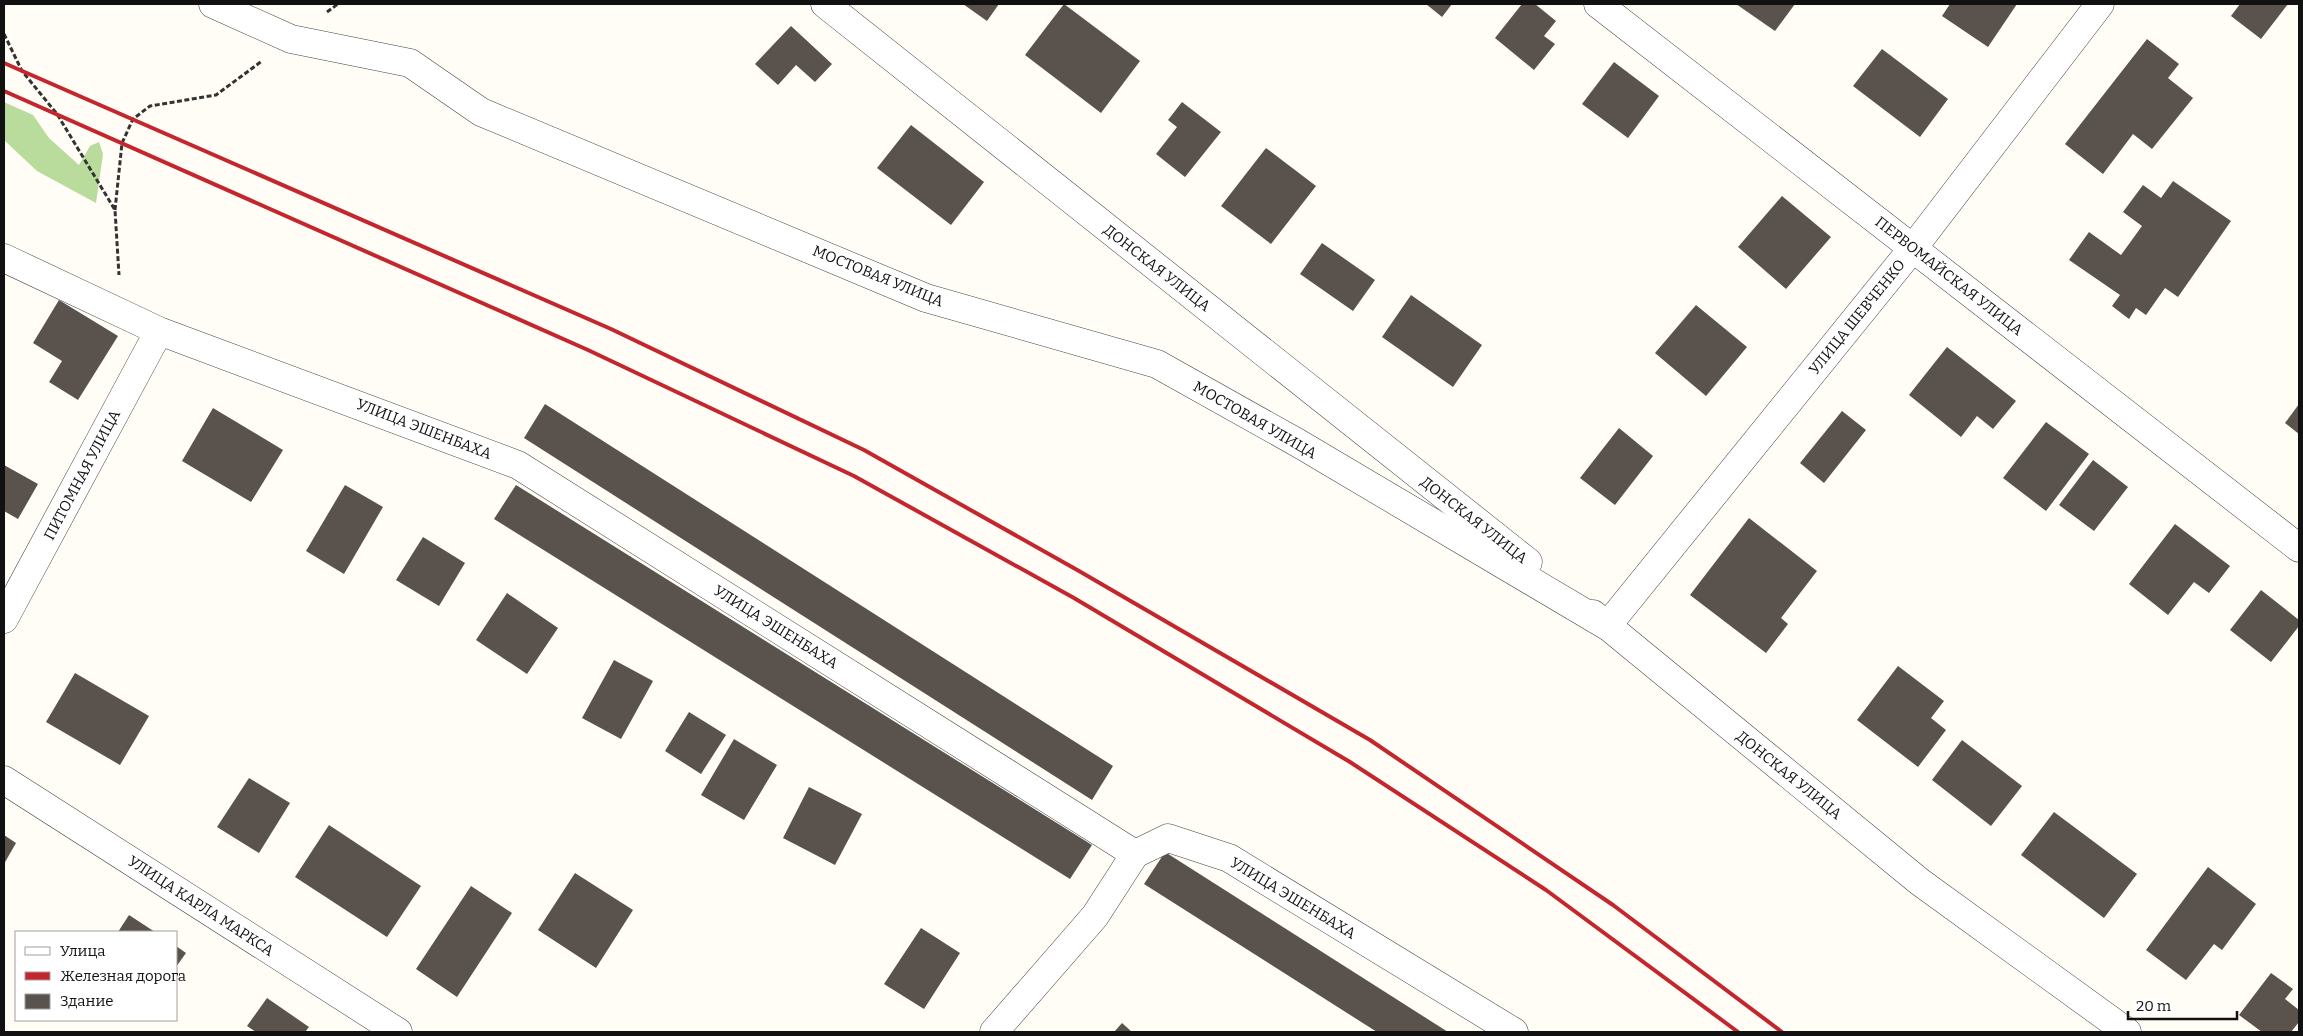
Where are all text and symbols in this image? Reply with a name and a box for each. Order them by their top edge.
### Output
street label: ПЕРВОМАЙСКАЯ УЛИЦА [1872,213,2027,340]
street label: ДОНСКАЯ УЛИЦА [1100,221,1214,315]
street label: МОСТОВАЯ УЛИЦА [810,242,946,311]
street label: УЛИЦА ШЕВЧЕНКО [1805,256,1909,378]
street label: МОСТОВАЯ УЛИЦА [1190,377,1320,463]
street label: УЛИЦА ЭШЕНБАХА [354,395,494,463]
street label: ПИТОМНАЯ УЛИЦА [40,406,124,543]
street label: ДОНСКАЯ УЛИЦА [1417,473,1531,567]
street label: УЛИЦА ЭШЕНБАХА [711,581,842,673]
street label: ДОНСКАЯ УЛИЦА [1733,727,1846,823]
street label: УЛИЦА КАРЛА МАРКСА [125,852,278,960]
street label: УЛИЦА ЭШЕНБАХА [1227,853,1359,943]
legend [15,931,178,1021]
text: Улица [60,942,106,960]
text: Железная дорога [60,967,186,985]
scale bar [2128,988,2237,1020]
text: Здание [60,992,114,1010]
text: 20 m [2136,997,2172,1015]

